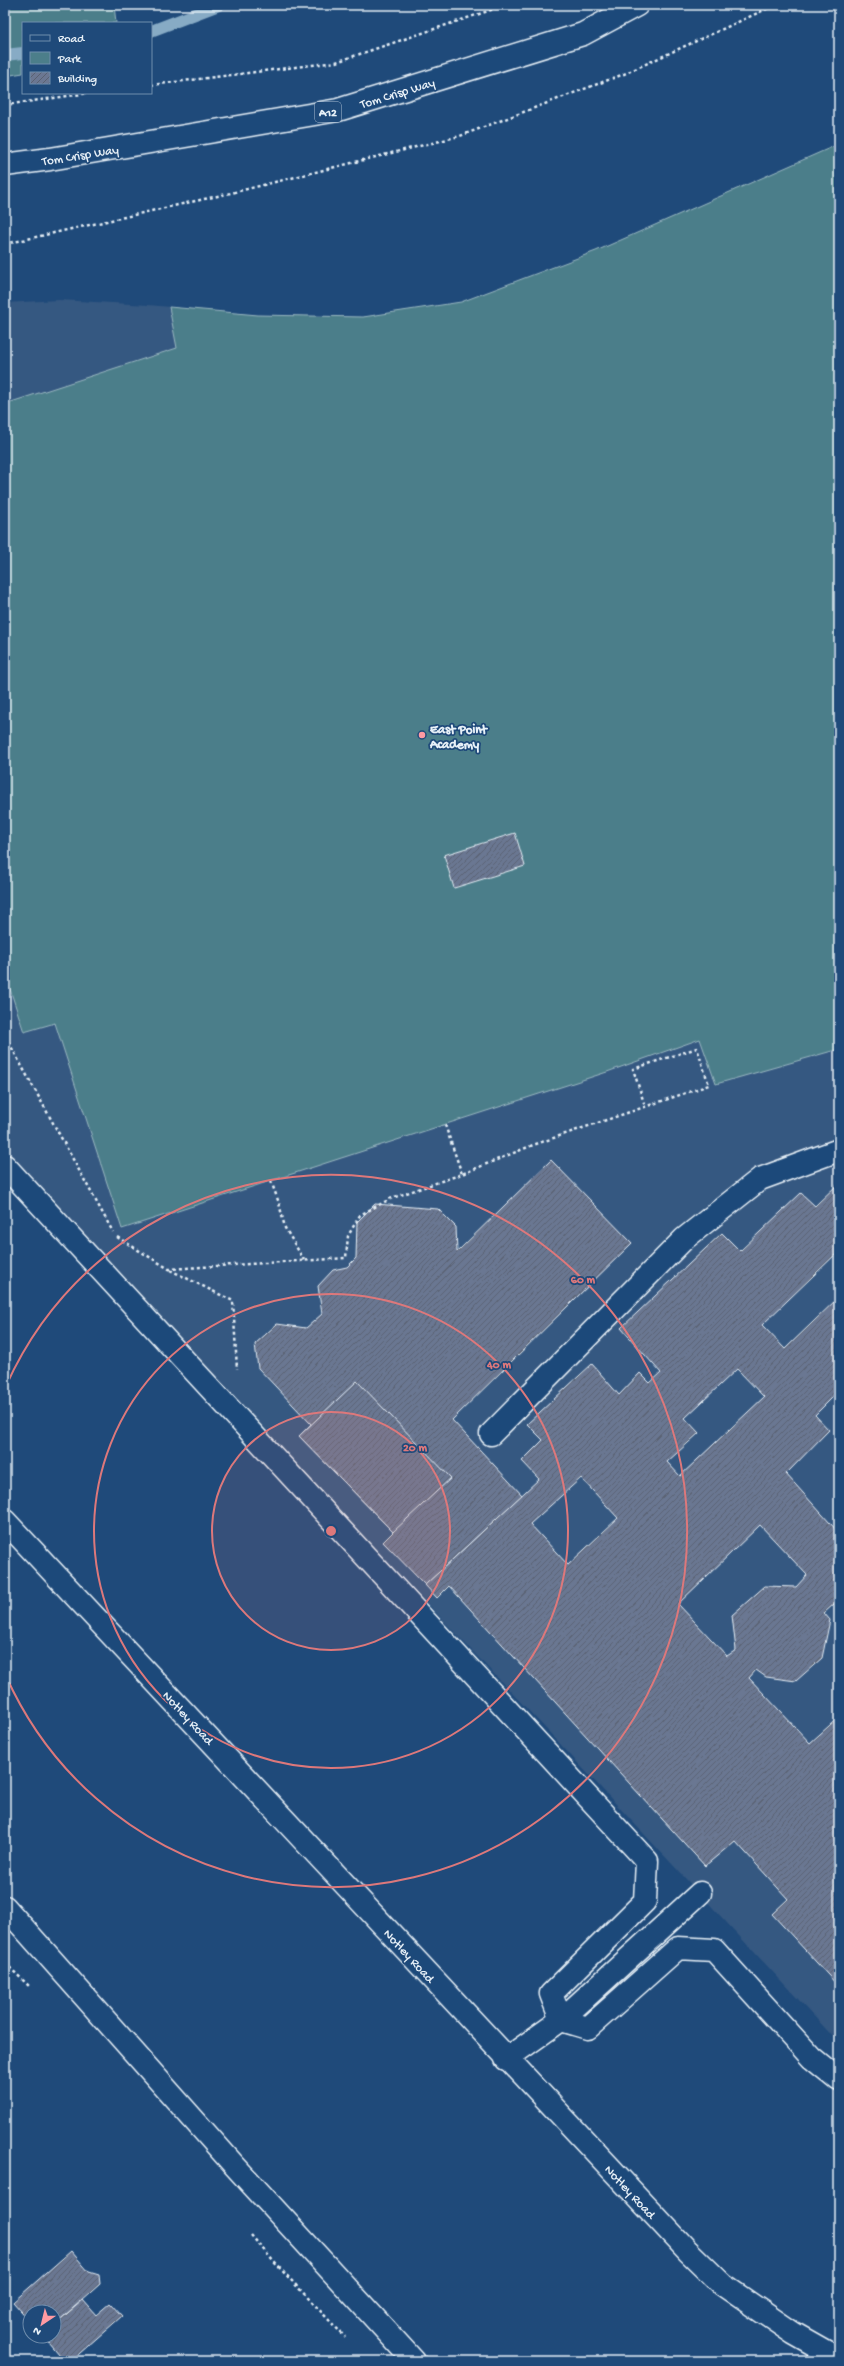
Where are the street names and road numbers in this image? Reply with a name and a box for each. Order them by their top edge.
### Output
street label: Tom Crisp Way [358,76,438,113]
road number: A12 [315,102,341,122]
street label: Tom Crisp Way [40,143,120,170]
street label: Notley Road [159,1689,217,1750]
street label: Notley Road [380,1927,438,1988]
street label: Notley Road [601,2163,659,2224]

